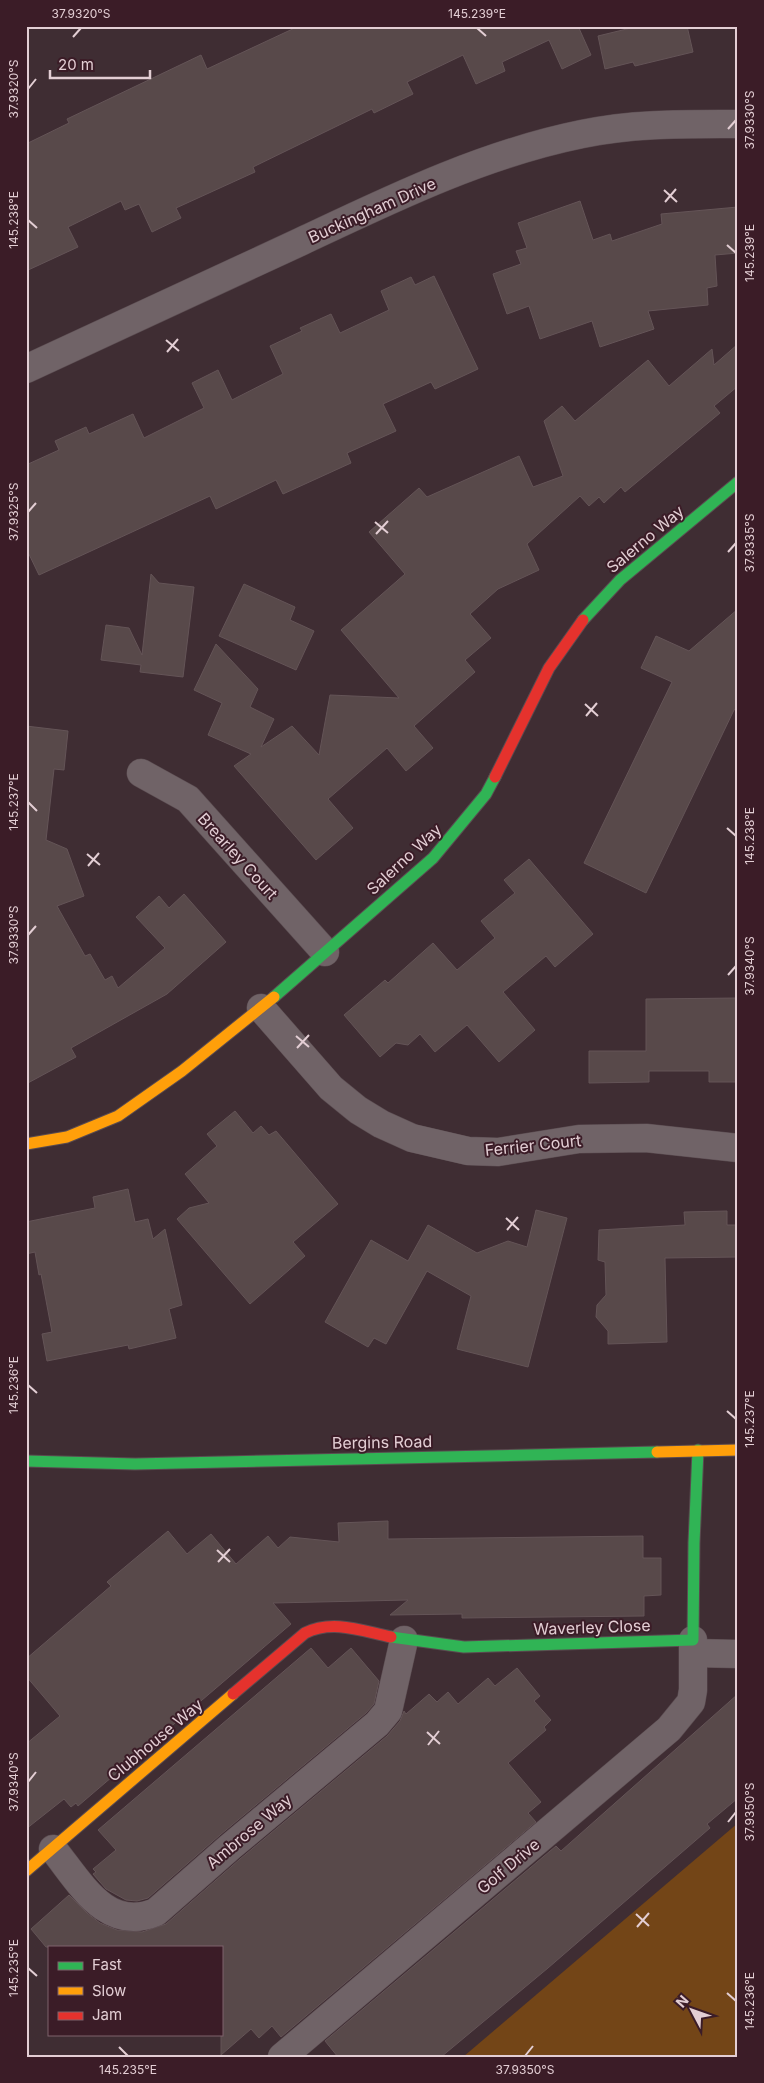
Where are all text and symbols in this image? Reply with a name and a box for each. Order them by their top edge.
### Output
text: 37.9320°S [52,6,111,21]
text: 145.239°E [448,6,506,21]
scale bar [50,48,150,80]
text: 20 m [58,55,94,74]
text: 37.9320°S [6,59,21,119]
text: 37.9330°S [742,90,757,150]
street label: Buckingham Drive [305,173,439,247]
text: 145.238°E [6,191,21,249]
text: 145.239°E [742,224,757,282]
text: 37.9325°S [6,482,21,541]
street label: Salerno Way [602,501,688,577]
text: 37.9335°S [742,513,757,572]
text: 145.237°E [6,773,21,831]
text: 145.238°E [742,807,757,865]
street label: Brearley Court [194,809,282,903]
street label: Salerno Way [362,819,446,899]
text: 37.9330°S [6,905,21,965]
text: 37.9340°S [742,936,757,996]
street label: Ferrier Court [484,1130,582,1160]
text: 145.236°E [6,1356,21,1414]
text: 145.237°E [742,1390,757,1448]
street label: Bergins Road [332,1431,432,1453]
street label: Waverley Close [533,1615,651,1639]
street label: Clubhouse Way [103,1694,207,1786]
text: 37.9340°S [6,1752,21,1812]
text: 37.9350°S [742,1782,757,1841]
street label: Ambrose Way [202,1790,296,1872]
street label: Golf Drive [473,1834,543,1898]
text: 145.235°E [6,1939,21,1997]
legend [48,1946,222,2036]
text: Fast [92,1955,122,1974]
text: 145.236°E [742,1972,757,2030]
text: Slow [92,1981,126,2000]
north arrow [666,1986,716,2036]
text: N [672,1992,692,2011]
text: Jam [92,2005,122,2024]
text: 145.235°E [99,2062,157,2077]
text: 37.9350°S [496,2062,555,2077]

